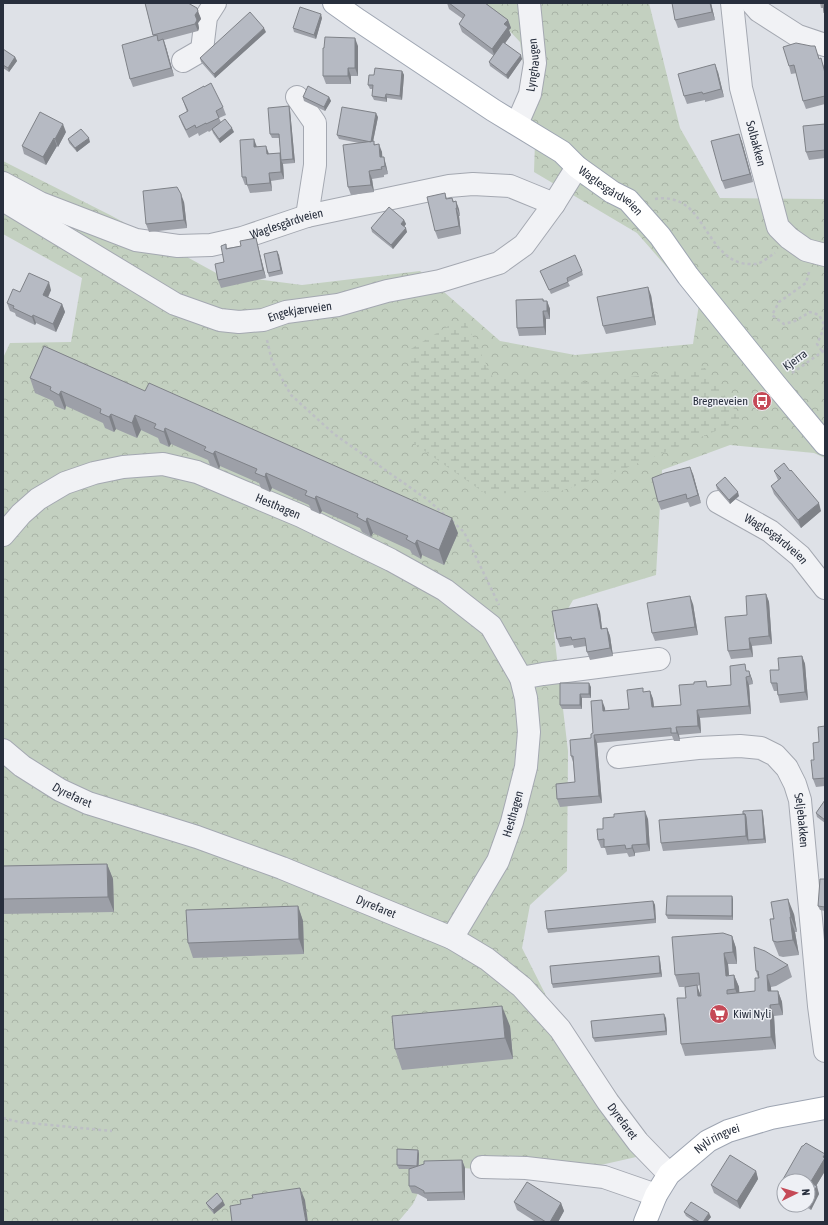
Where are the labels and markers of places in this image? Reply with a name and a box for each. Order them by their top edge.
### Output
bus stop icon: Bregneveien [751,390,773,412]
place label: Bregneveien [693,394,748,408]
supermarket icon: Kiwi Nyli [708,1003,730,1025]
place label: Kiwi Nyli [733,1007,771,1021]

